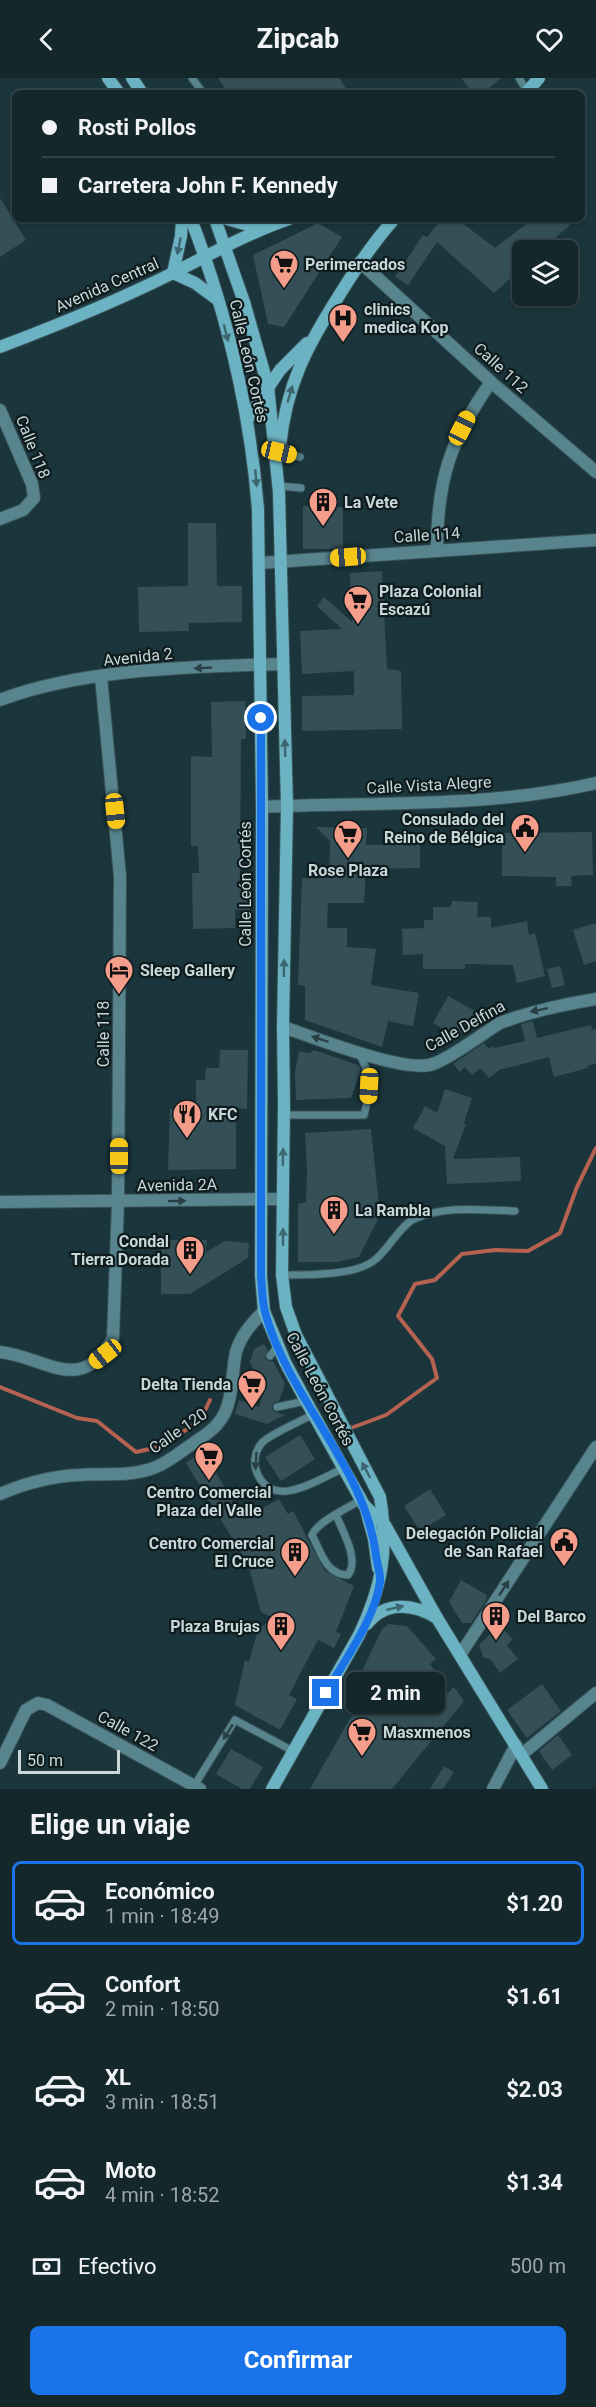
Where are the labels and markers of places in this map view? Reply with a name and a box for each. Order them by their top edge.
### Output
supermarket icon: Perimercados [268,248,300,290]
place label: Perimercados [305,255,405,274]
place label: clinics medica Kop [364,300,449,337]
hospital icon: clinics medica Kop [327,302,359,344]
building icon: La Vete [307,486,339,528]
place label: La Vete [344,493,398,512]
place label: Plaza Colonial Escazú [379,582,482,619]
supermarket icon: Plaza Colonial Escazú [342,584,374,626]
place label: Consulado del Reino de Bélgica [384,810,504,847]
public building icon: Consulado del Reino de Bélgica [509,812,541,854]
supermarket icon: Rose Plaza [332,818,364,860]
place label: Rose Plaza [308,861,388,880]
hotel icon: Sleep Gallery [103,954,135,996]
place label: Sleep Gallery [140,961,236,980]
restaurant icon: KFC [171,1098,203,1140]
place label: KFC [208,1105,237,1124]
building icon: La Rambla [318,1194,350,1236]
place label: La Rambla [355,1201,431,1220]
place label: Condal Tierra Dorada [71,1232,169,1269]
building icon: Condal Tierra Dorada [174,1234,206,1276]
supermarket icon: Delta Tienda [236,1368,268,1410]
place label: Delta Tienda [141,1375,231,1394]
supermarket icon: Centro Comercial Plaza del Valle [193,1440,225,1482]
place label: Centro Comercial Plaza del Valle [146,1483,272,1520]
place label: Delegación Policial de San Rafael [406,1524,543,1561]
public building icon: Delegación Policial de San Rafael [548,1526,580,1568]
place label: Centro Comercial El Cruce [149,1534,274,1571]
building icon: Centro Comercial El Cruce [279,1536,311,1578]
building icon: Del Barco [480,1600,512,1642]
place label: Del Barco [517,1607,586,1626]
building icon: Plaza Brujas [265,1610,297,1652]
place label: Plaza Brujas [170,1617,260,1636]
supermarket icon: Masxmenos [346,1716,378,1758]
place label: Masxmenos [383,1723,471,1742]

